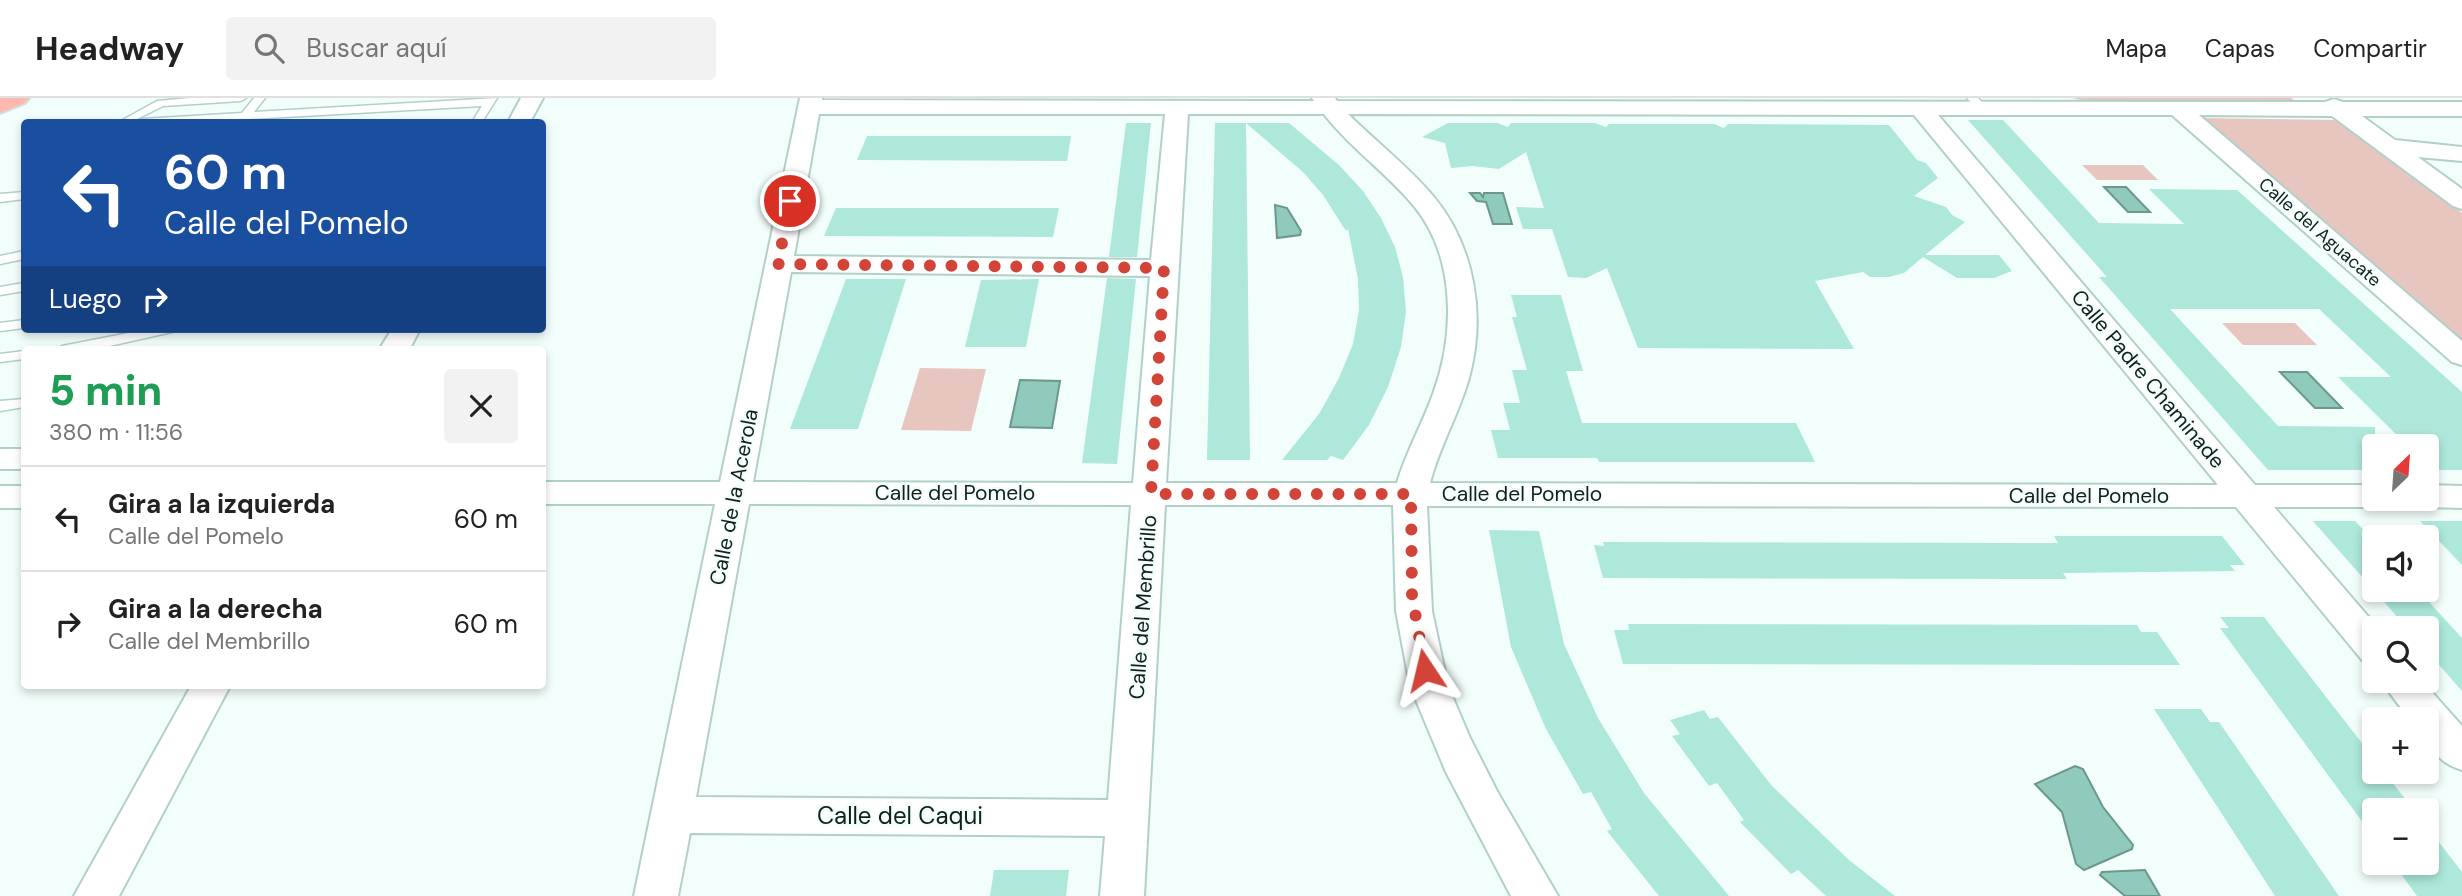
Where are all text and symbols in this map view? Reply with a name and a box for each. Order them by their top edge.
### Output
search box [226,17,716,80]
text: Headway [35,27,184,70]
icon: search [250,29,288,67]
text: Buscar aquí [306,31,447,65]
text: Mapa [2105,33,2167,64]
text: Capas [2205,33,2275,64]
text: Compartir [2313,33,2427,64]
text: 60 m [164,140,287,204]
icon: left [49,147,140,238]
pin [760,171,820,231]
street label: Calle del Aguacate [2254,172,2386,292]
icon: arrive [771,182,809,220]
text: Calle del Pomelo [164,202,409,244]
icon: right [136,280,174,318]
text: Luego [49,282,122,316]
street label: Calle Padre Chaminade [2065,284,2231,474]
text: 5 min [49,363,162,418]
button: close [444,369,518,443]
street label: Calle de la Acerola [703,406,765,588]
text: 380 m · 11:56 [49,417,183,447]
north arrow [2362,434,2440,511]
map controls [2362,434,2439,875]
street label: Calle del Pomelo [875,479,1035,507]
street label: Calle del Pomelo [1442,480,1602,508]
street label: Calle del Pomelo [2009,482,2169,510]
text: Gira a la izquierda [108,487,335,521]
icon: left [49,500,87,538]
text: 60 m [454,502,518,536]
street label: Calle del Membrillo [1123,514,1163,700]
text: Calle del Pomelo [108,521,284,551]
button: sound [2362,525,2439,602]
text: Gira a la derecha [108,592,323,626]
icon: right [49,605,87,643]
text: 60 m [454,607,518,641]
button: search [2362,616,2439,693]
text: Calle del Membrillo [108,626,310,656]
position arrow [1388,633,1462,707]
button: + [2362,707,2439,784]
button: − [2362,798,2439,875]
street label: Calle del Caqui [817,800,983,831]

